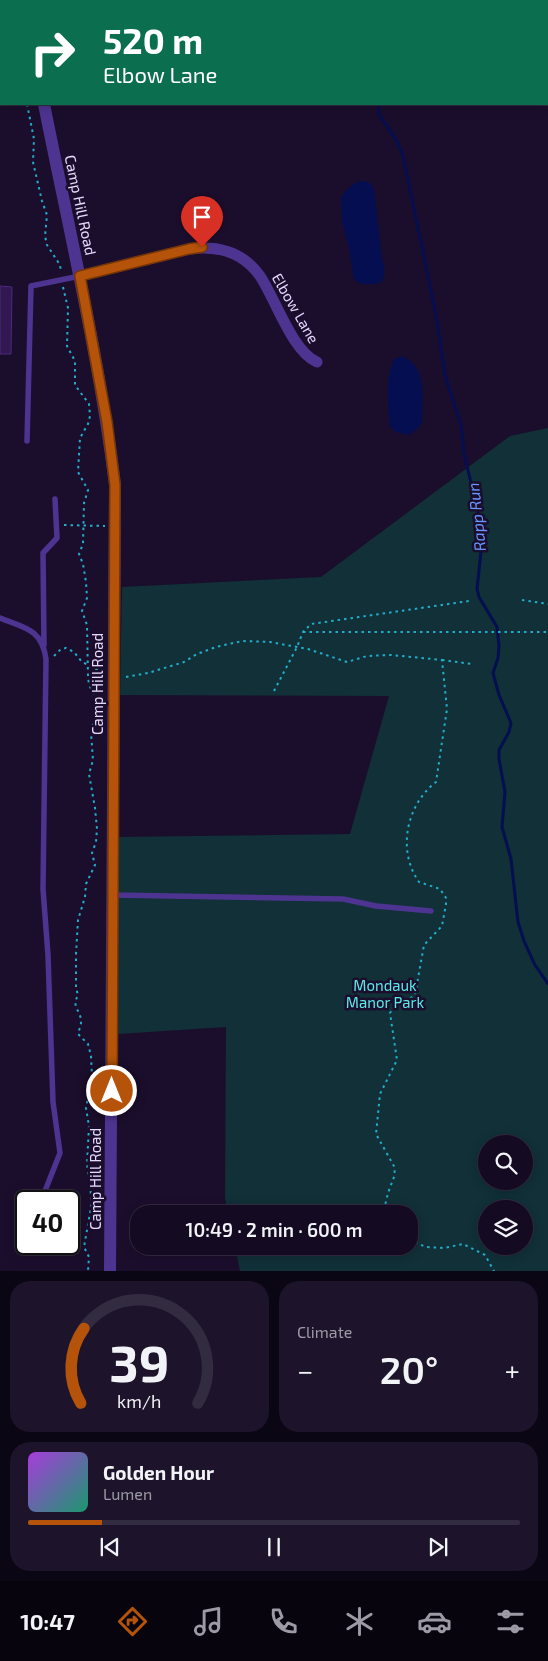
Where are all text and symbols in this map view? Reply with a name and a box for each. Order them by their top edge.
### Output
text: 520 m [103,19,203,61]
icon: right [20,20,85,85]
text: Elbow Lane [103,61,217,87]
street label: Camp Hill Road [62,153,100,257]
pin [181,196,223,247]
icon: arrive [188,203,216,231]
street label: Elbow Lane [269,270,323,346]
water label: Rapp Run [463,482,489,552]
street label: Camp Hill Road [88,633,106,735]
park label: Mondauk Manor Park [346,976,425,1011]
position arrow [85,1064,137,1116]
street label: Camp Hill Road [86,1128,104,1230]
map controls [478,1135,533,1255]
button: search [478,1135,533,1190]
speed limit sign: 40 [15,1190,80,1255]
button: layers [478,1200,533,1255]
text: 10:49 · 2 min · 600 m [186,1218,362,1241]
text: Climate [297,1322,352,1341]
text: 39 [109,1330,170,1392]
text: 20° [380,1346,438,1392]
text: − [297,1353,313,1387]
text: + [505,1353,520,1387]
text: km/h [117,1390,162,1412]
text: Golden Hour [103,1461,214,1484]
text: Lumen [103,1484,152,1503]
icon: previous [96,1533,124,1561]
icon: pause [260,1533,288,1561]
icon: next [424,1533,452,1561]
icon: directions [115,1604,150,1639]
icon: music [191,1604,226,1639]
icon: phone [266,1604,301,1639]
icon: climate [342,1604,377,1639]
icon: car [417,1604,452,1639]
icon: filters [493,1604,528,1639]
text: 10:47 [20,1608,75,1634]

